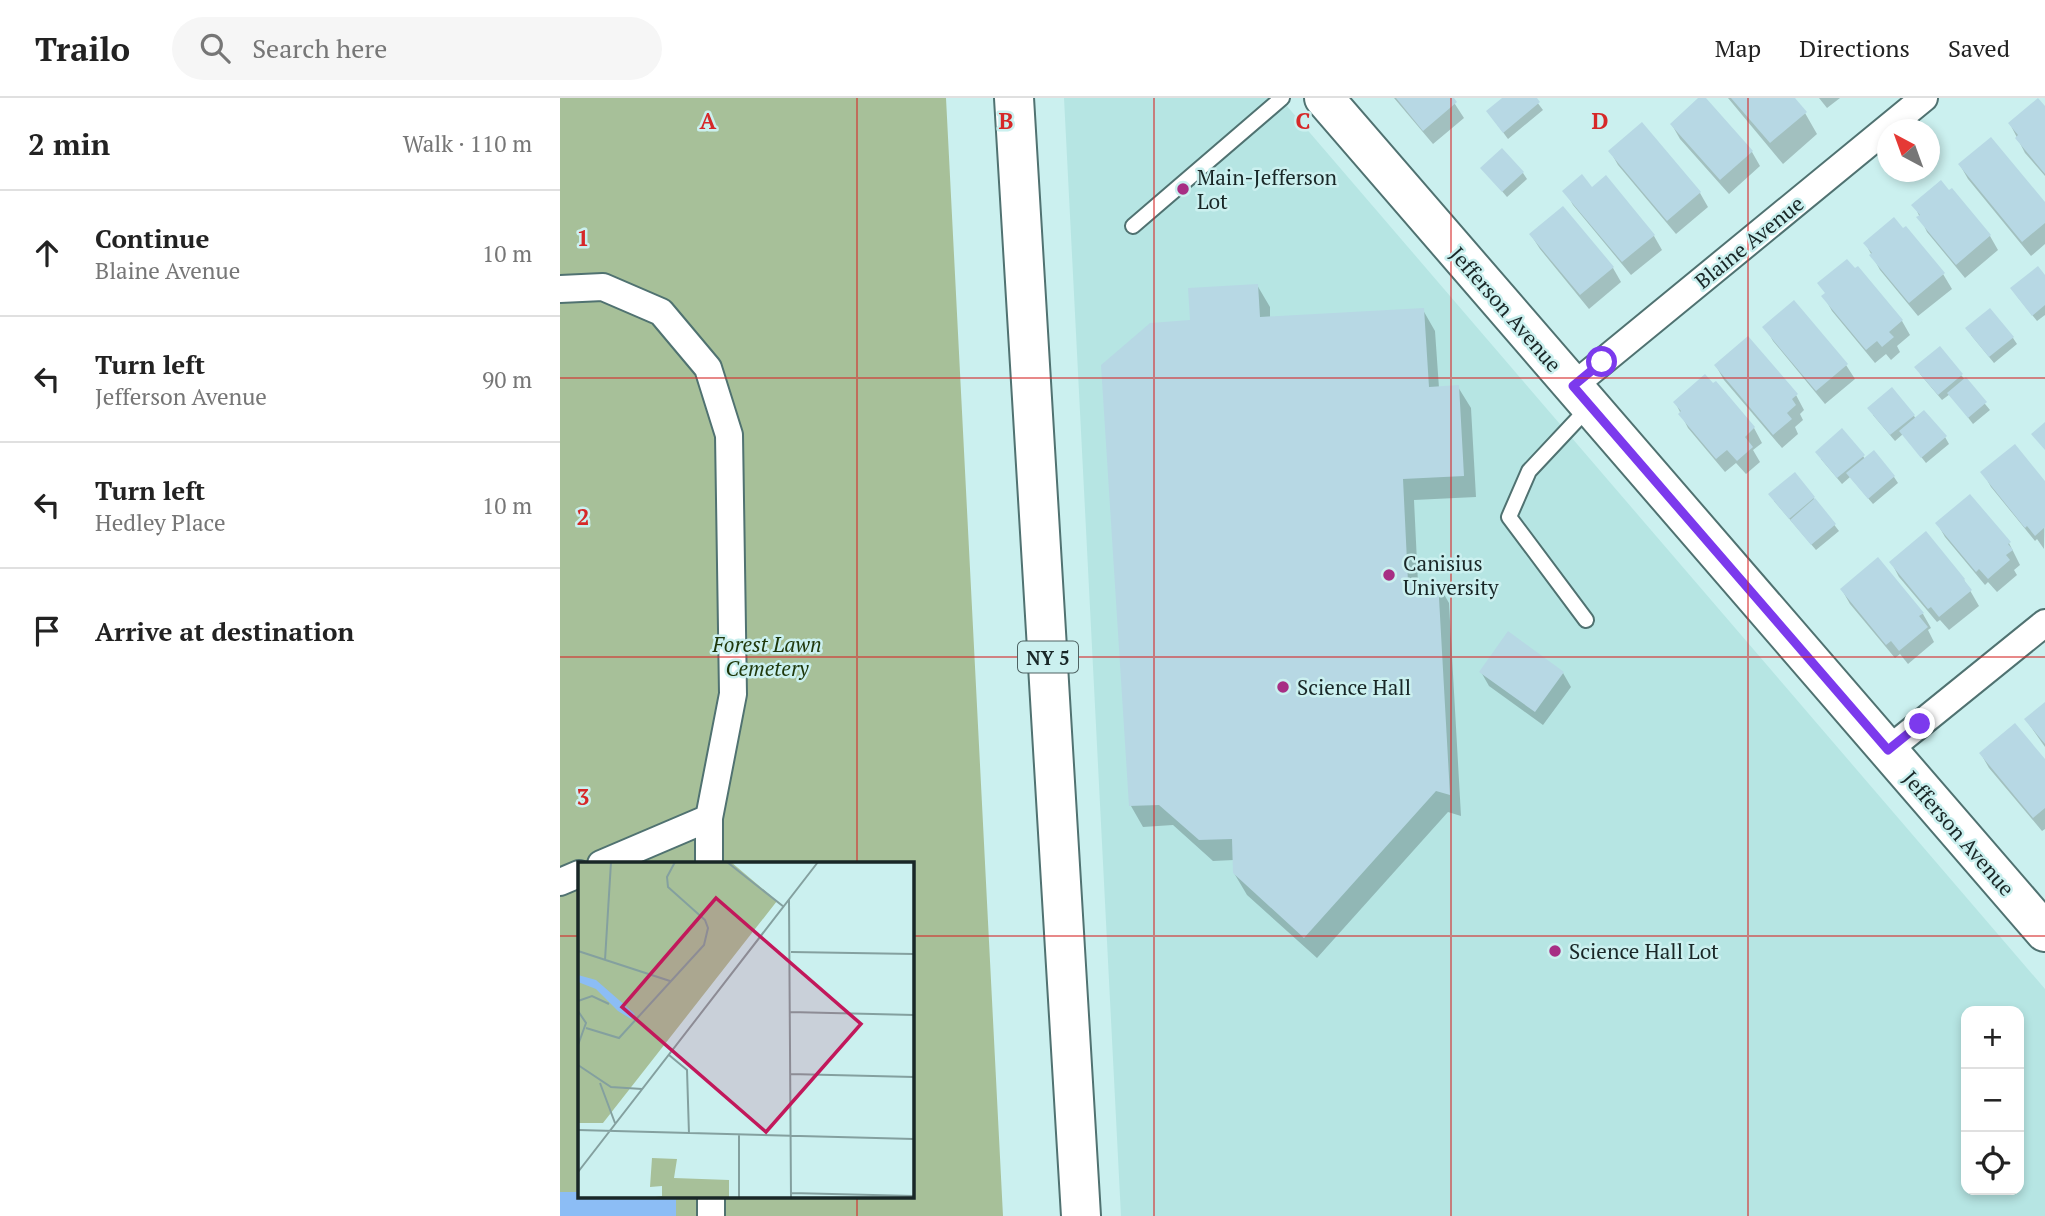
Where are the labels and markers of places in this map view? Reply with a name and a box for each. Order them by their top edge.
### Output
place label: Main-Jefferson Lot [1197,163,1338,215]
marker: Main-Jefferson Lot [1175,181,1191,197]
place label: Canisius University [1403,549,1499,601]
marker: Canisius University [1381,567,1397,583]
place label: Science Hall [1297,673,1411,701]
marker: Science Hall [1275,679,1291,695]
place label: Science Hall Lot [1569,937,1719,965]
marker: Science Hall Lot [1547,943,1563,959]

